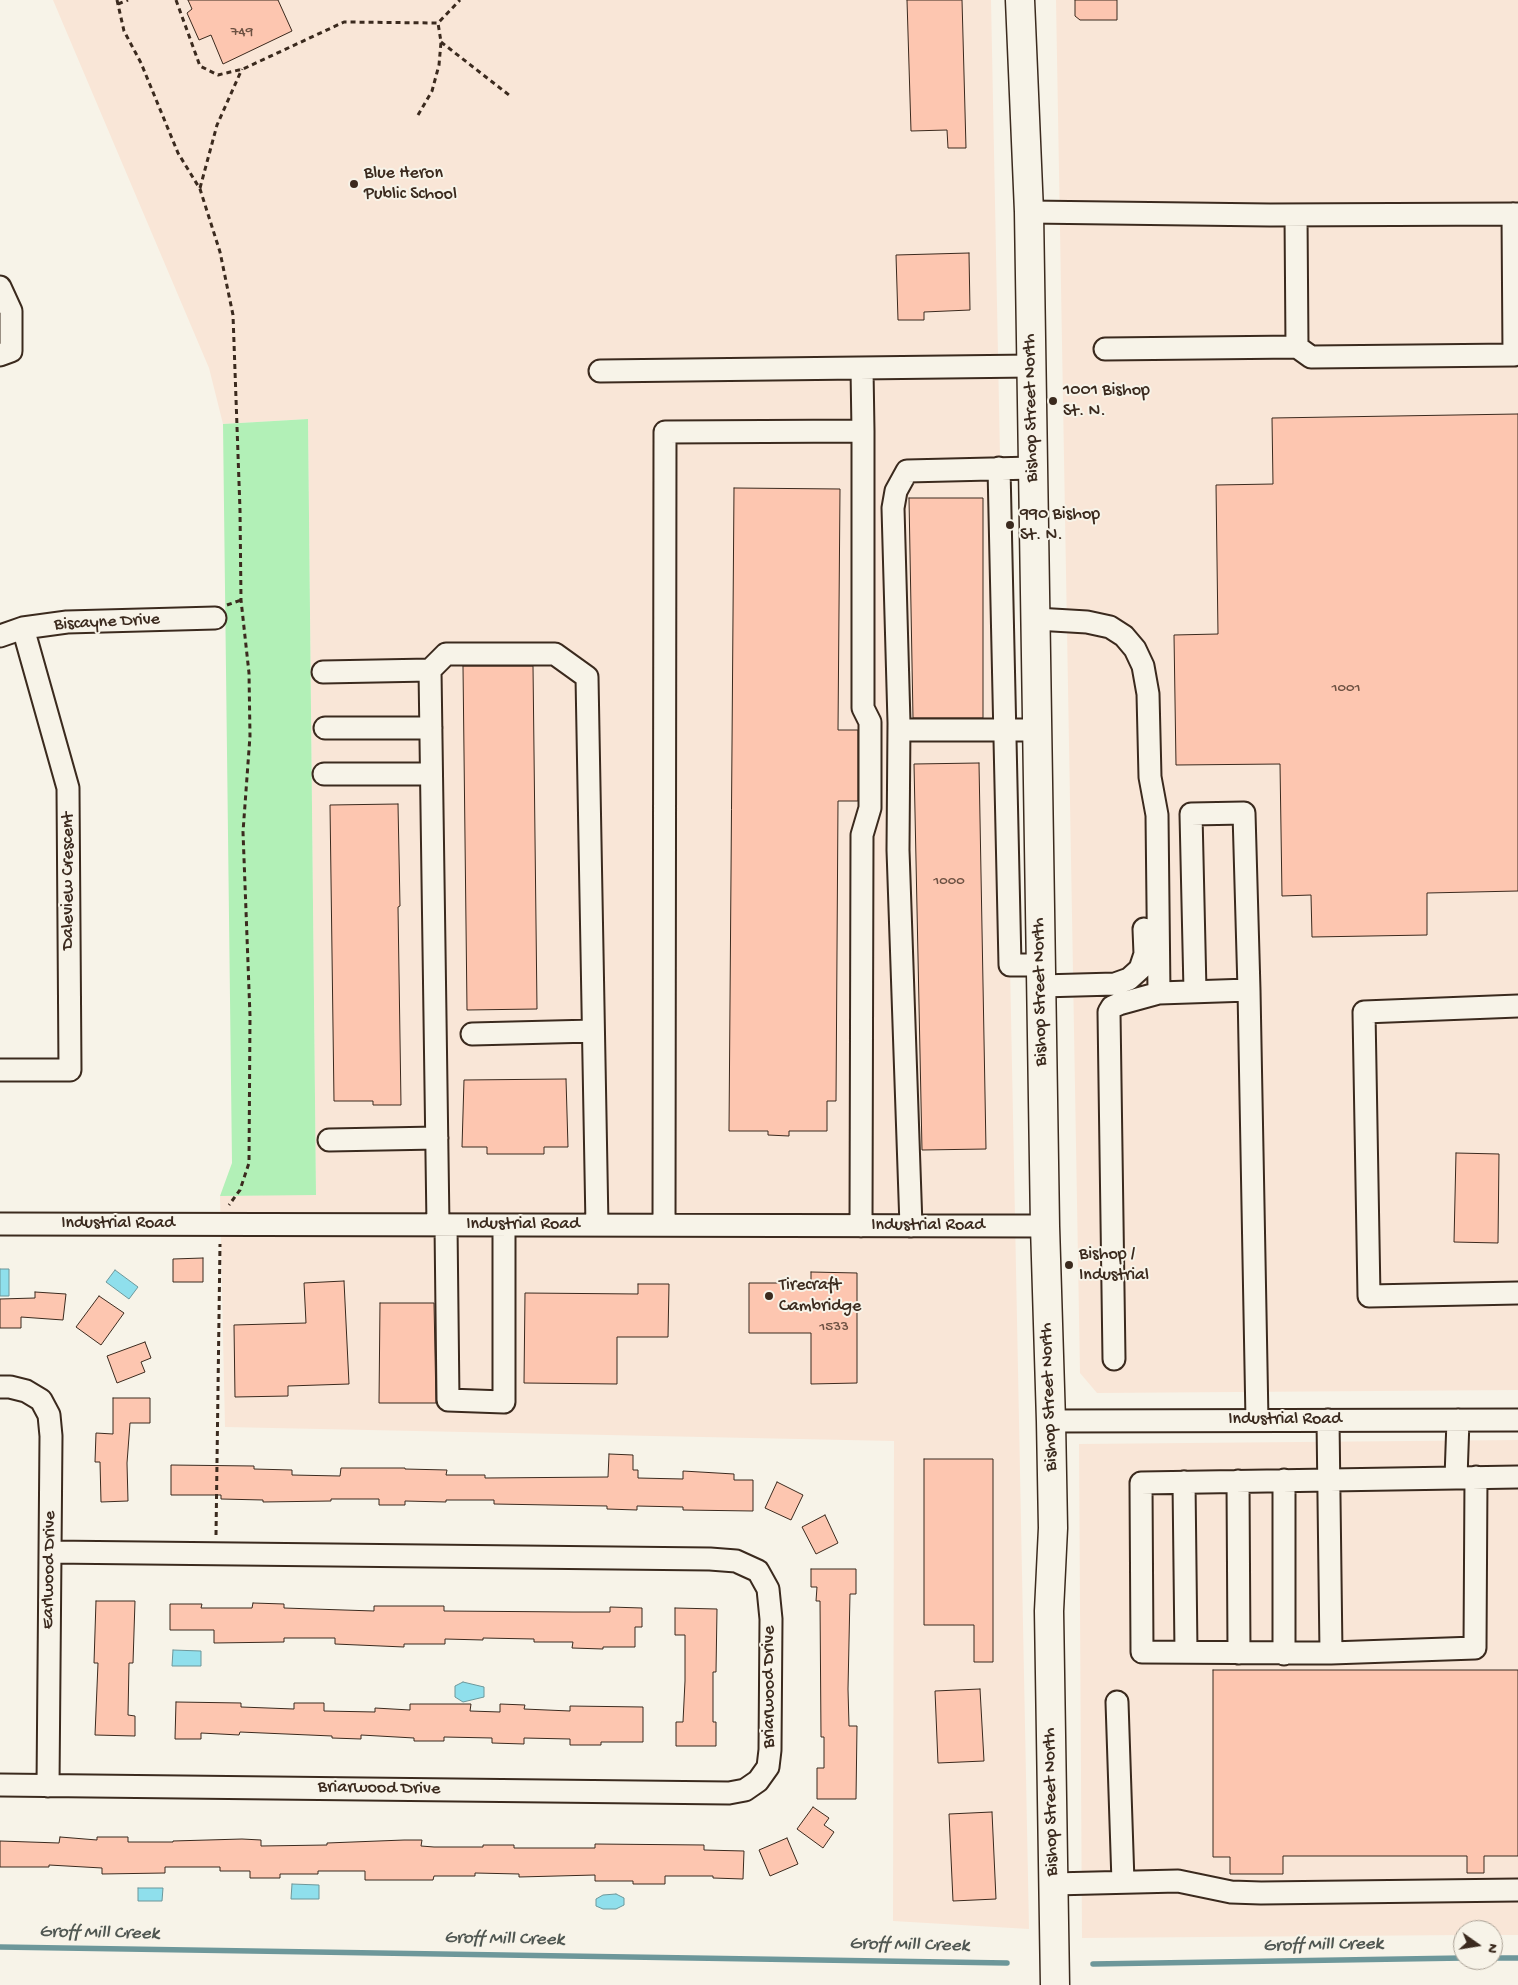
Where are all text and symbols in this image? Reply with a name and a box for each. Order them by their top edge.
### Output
house number: 749 [231,24,253,42]
place label: Blue Heron Public School [364,163,457,205]
marker: Blue Heron Public School [348,178,360,190]
street label: Bishop Street North [1020,334,1044,482]
place label: 1001 Bishop St. N. [1063,380,1150,422]
marker: 1001 Bishop St. N. [1047,395,1059,407]
place label: 990 Bishop St. N. [1020,504,1100,546]
marker: 990 Bishop St. N. [1004,519,1016,531]
street label: Biscayne Drive [53,609,161,637]
house number: 1001 [1331,680,1361,698]
street label: Daleview Crescent [58,812,80,950]
house number: 1000 [933,873,965,891]
street label: Bishop Street North [1029,918,1053,1066]
street label: Industrial Road [61,1213,175,1235]
street label: Industrial Road [466,1214,580,1236]
street label: Industrial Road [871,1215,985,1237]
place label: Bishop / Industrial [1079,1244,1149,1286]
marker: Bishop / Industrial [1063,1259,1075,1271]
place label: Tirecraft Cambridge [779,1275,861,1318]
marker: Tirecraft Cambridge [763,1290,775,1302]
house number: 1533 [819,1319,849,1337]
street label: Bishop Street North [1037,1322,1063,1472]
street label: Industrial Road [1228,1409,1342,1431]
street label: Earlwood Drive [38,1511,62,1629]
street label: Briarwood Drive [759,1626,781,1748]
street label: Bishop Street North [1040,1728,1064,1876]
street label: Briarwood Drive [318,1777,440,1801]
north arrow [1453,1920,1503,1970]
water label: Groff Mill Creek [39,1922,159,1946]
water label: Groff Mill Creek [444,1928,564,1952]
water label: Groff Mill Creek [849,1934,969,1958]
water label: Groff Mill Creek [1263,1934,1383,1958]
text: N [1483,1942,1501,1955]

